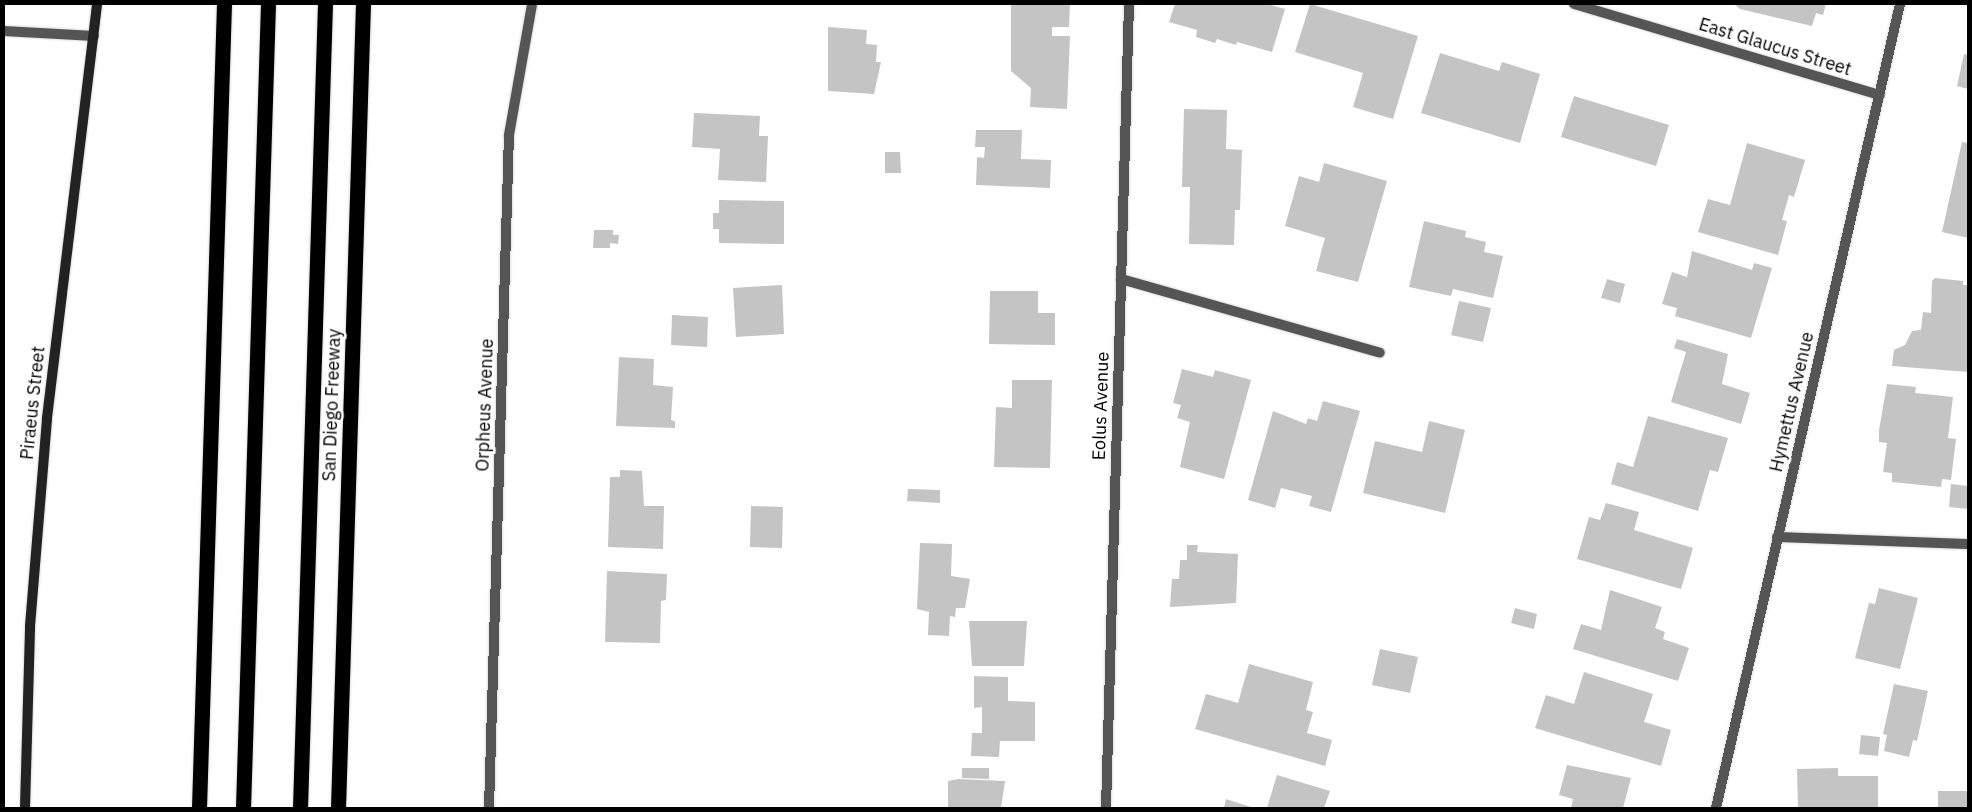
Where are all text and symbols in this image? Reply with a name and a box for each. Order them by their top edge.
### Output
street label: East Glaucus Street [1696,14,1854,80]
street label: San Diego Freeway [319,328,345,482]
street label: Hymettus Avenue [1765,330,1819,474]
street label: Orpheus Avenue [472,338,498,472]
street label: Piraeus Street [16,345,50,461]
street label: Eolus Avenue [1088,351,1114,461]

